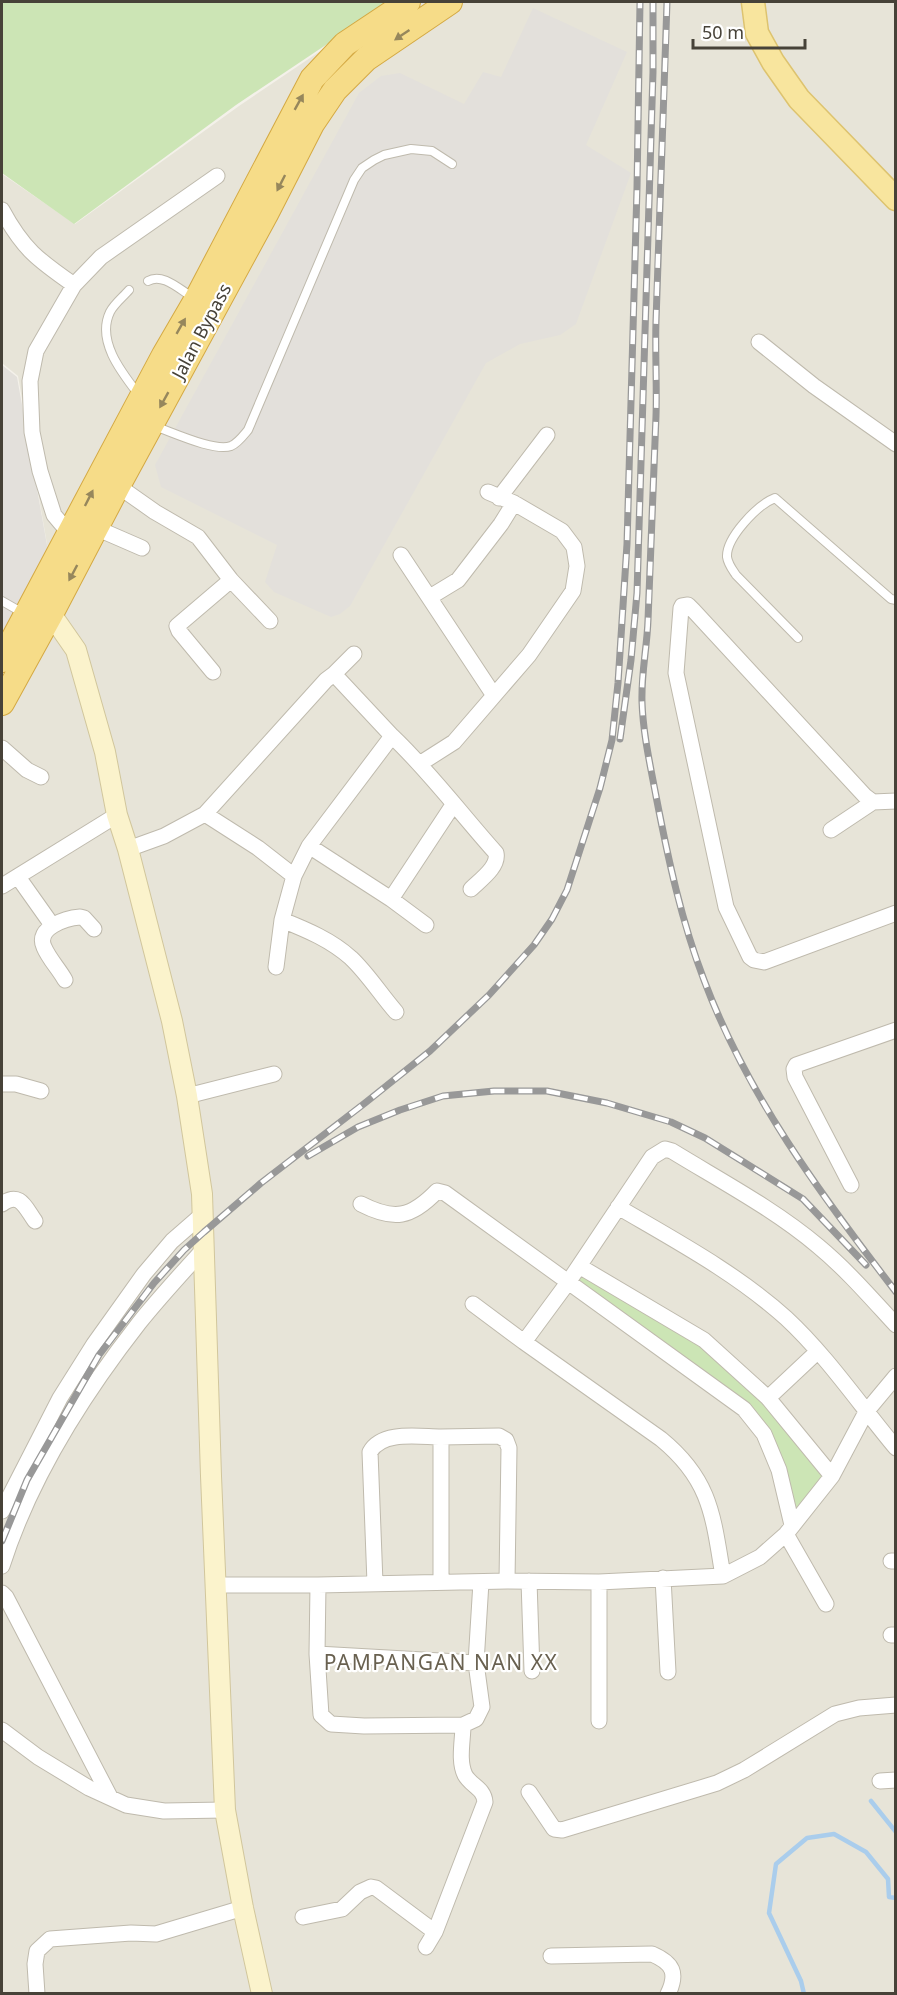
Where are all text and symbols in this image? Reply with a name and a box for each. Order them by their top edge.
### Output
scale bar [693,12,806,50]
text: 50 m [702,20,744,44]
one-way arrow [394,29,410,40]
one-way arrow [294,93,304,110]
one-way arrow [277,175,286,192]
street label: Jalan Bypass [165,279,236,385]
one-way arrow [175,318,186,334]
one-way arrow [159,392,169,409]
one-way arrow [84,489,93,506]
one-way arrow [68,564,78,581]
district label: PAMPANGAN NAN XX [324,1648,558,1676]

